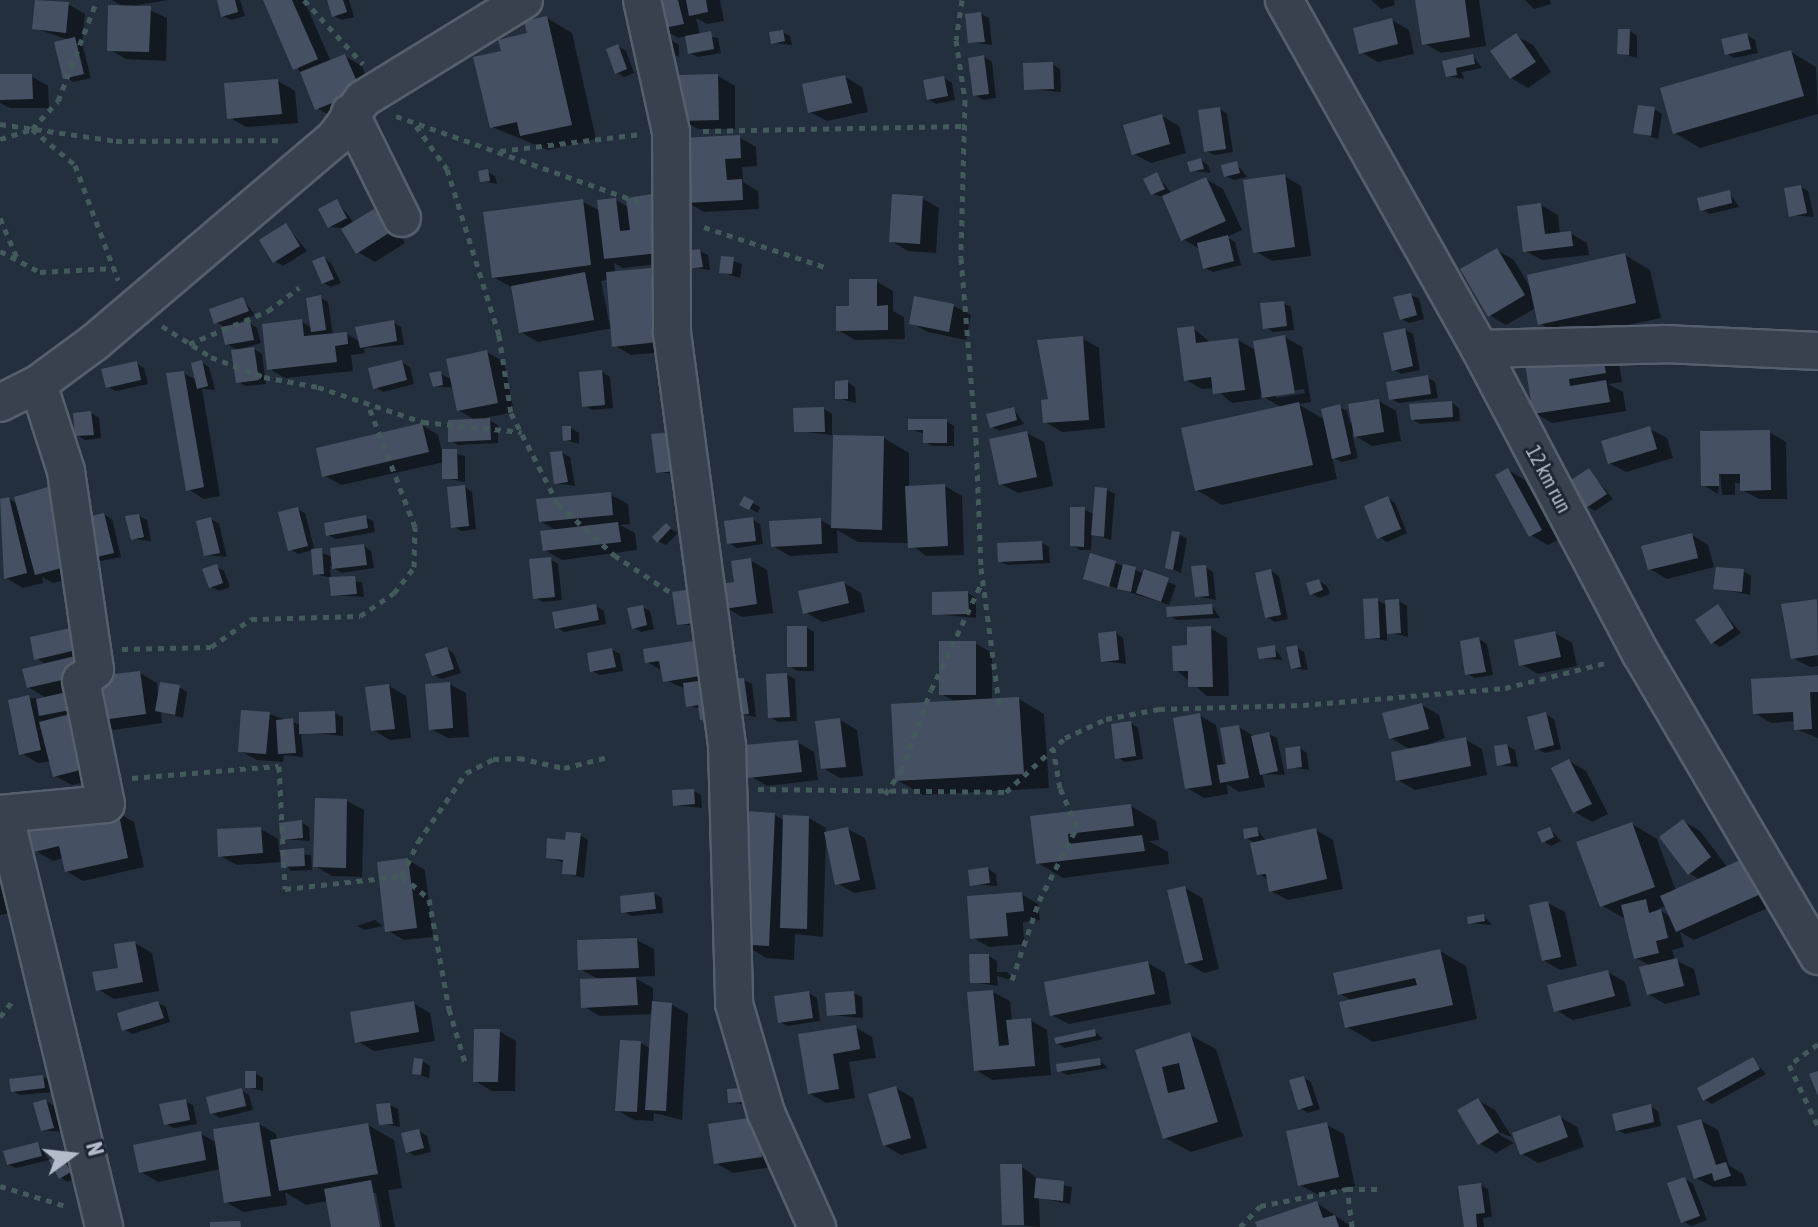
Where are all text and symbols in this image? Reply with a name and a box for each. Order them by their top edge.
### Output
street label: 12 km run [1521,441,1577,517]
north arrow [32,1115,112,1195]
text: N [81,1139,109,1158]

